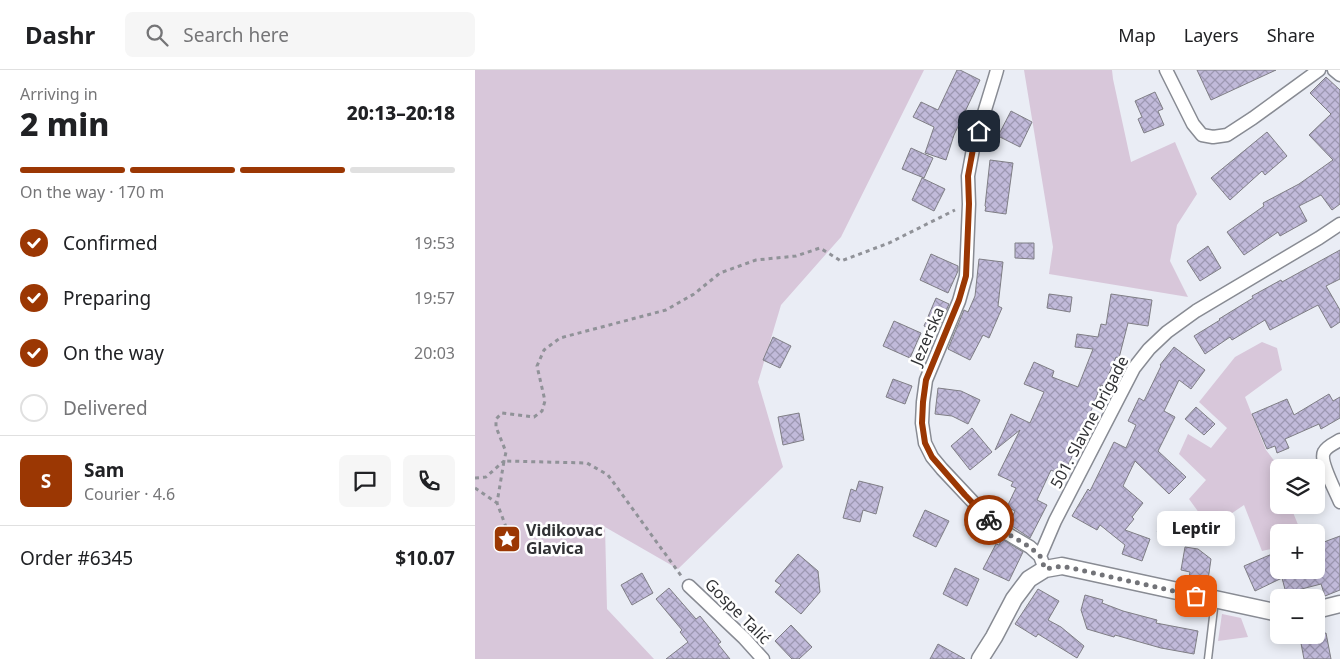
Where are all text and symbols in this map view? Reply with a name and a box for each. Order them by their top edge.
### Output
search box [125,12,475,57]
text: Dashr [25,18,95,51]
icon: search [143,21,171,49]
text: Search here [183,22,289,48]
text: Map [1118,23,1156,47]
text: Layers [1184,23,1239,47]
text: Share [1267,23,1315,47]
text: Arriving in [20,83,98,105]
text: 20:13–20:18 [347,100,455,126]
text: 2 min [20,102,109,145]
pin [958,110,1000,152]
icon: home [965,117,993,145]
text: On the way · 170 m [20,181,164,203]
icon: check [20,229,48,257]
text: Confirmed [63,230,158,256]
text: 19:53 [414,232,455,254]
icon: check [20,284,48,312]
text: Preparing [63,285,151,311]
text: 19:57 [414,287,455,309]
street label: Jezerska [904,303,949,370]
icon: check [20,339,48,367]
text: On the way [63,340,164,366]
text: 20:03 [414,342,455,364]
street label: 501. Slavne brigade [1045,352,1133,492]
text: Delivered [63,395,148,421]
button: chat [339,455,391,507]
button: phone [403,455,455,507]
text: Sam [84,457,124,483]
map controls [1270,459,1325,644]
button: layers [1270,459,1325,514]
text: S [41,468,51,494]
text: Courier · 4.6 [84,483,175,505]
courier [964,495,1014,545]
icon: bike [975,506,1003,534]
callout: Leptir [1157,511,1235,546]
text: Leptir [1172,517,1220,539]
place label: Vidikovac Glavica [526,519,603,559]
place icon: Vidikovac Glavica [492,524,522,554]
button: + [1270,524,1325,579]
text: Order #6345 [20,545,133,571]
text: $10.07 [395,545,455,571]
street label: Gospe Talić [700,573,776,649]
pin [1175,575,1217,617]
icon: bag [1182,582,1210,610]
button: − [1270,589,1325,644]

